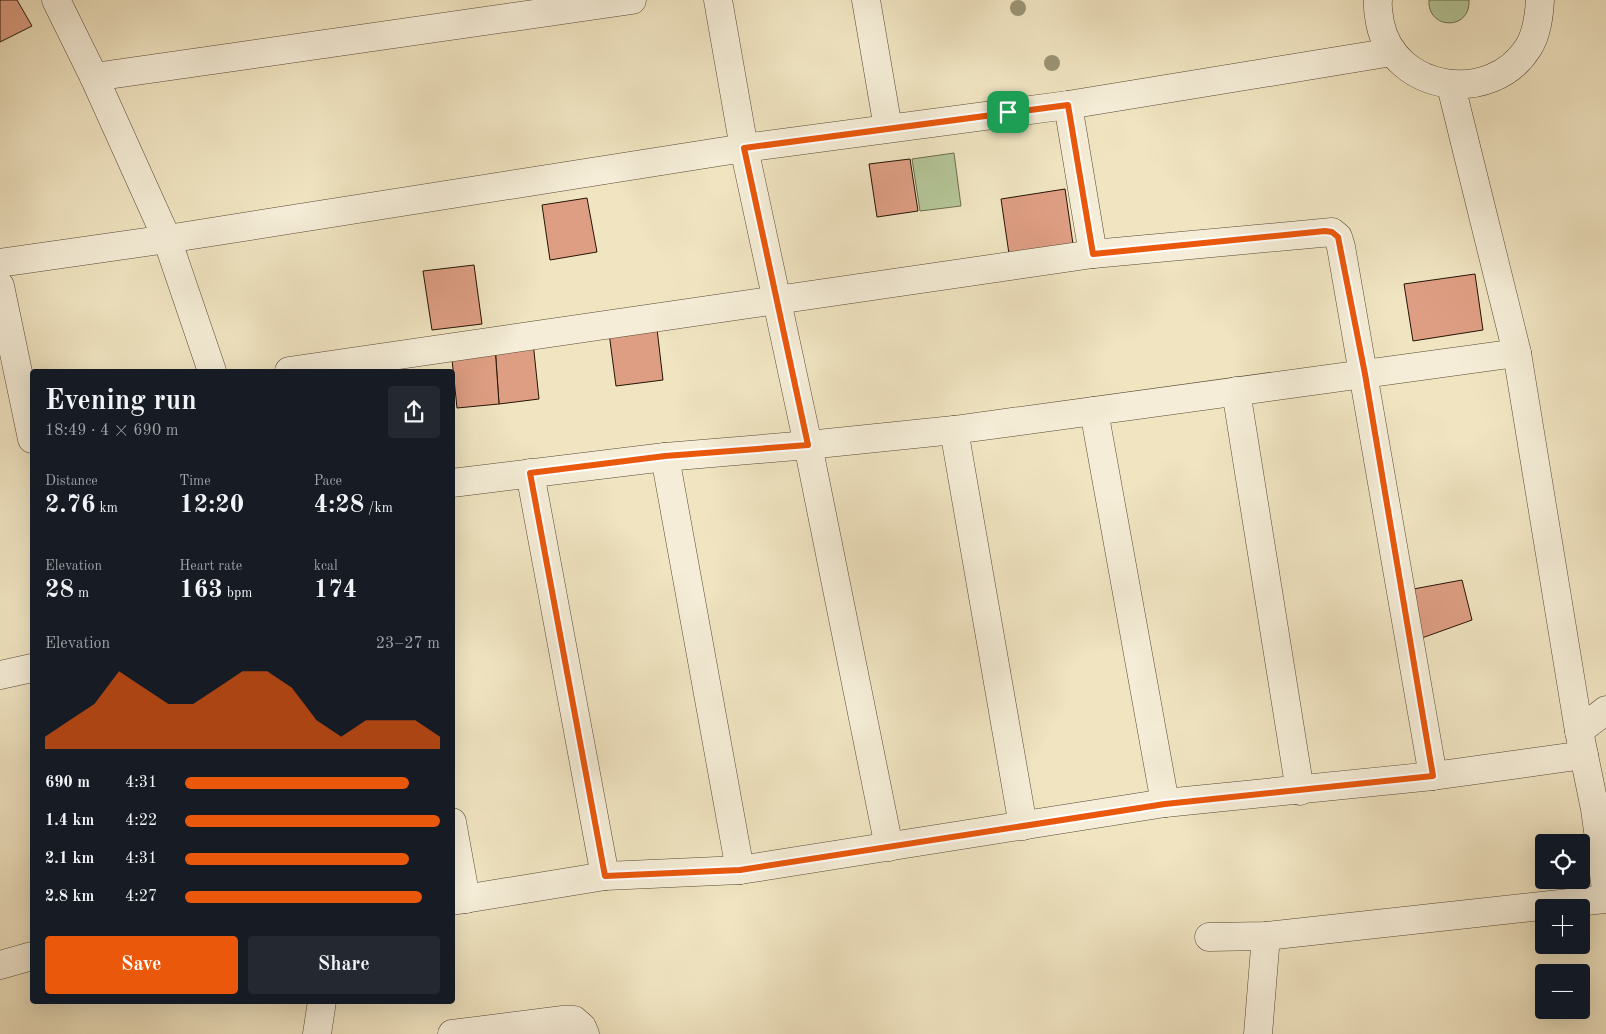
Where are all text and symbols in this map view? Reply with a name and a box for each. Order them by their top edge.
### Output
pin [987,91,1029,133]
icon: arrive [994,98,1022,126]
button: share [388,386,440,438]
text: Evening run [45,388,197,416]
text: 18:49 · 4 × 690 m [45,423,178,439]
text: Distance [45,474,98,488]
text: Time [179,474,211,488]
text: Pace [314,474,342,488]
text: 2.76 [45,493,96,518]
text: 12:20 [179,493,244,518]
text: 4:28 [314,493,364,518]
text: km [96,501,118,515]
text: /km [364,501,393,515]
text: Elevation [45,559,102,573]
text: Heart rate [179,559,242,573]
text: kcal [314,559,338,573]
text: 28 [45,578,74,603]
text: 163 [179,578,223,603]
text: 174 [314,578,357,603]
text: m [74,586,89,600]
text: bpm [223,586,252,600]
text: Elevation [45,636,110,652]
text: 23–27 m [376,636,440,652]
text: 690 m [45,775,90,791]
text: 4:31 [125,775,157,791]
text: 1.4 km [45,813,94,829]
text: 4:22 [125,813,157,829]
map controls [1535,834,1590,1019]
button: locate [1535,834,1590,889]
text: 2.1 km [45,851,94,867]
text: 4:31 [125,851,157,867]
text: 2.8 km [45,889,94,905]
text: 4:27 [125,889,157,905]
button: + [1535,899,1590,954]
button: Save [45,936,238,994]
button: Share [248,936,440,994]
button: − [1535,964,1590,1019]

